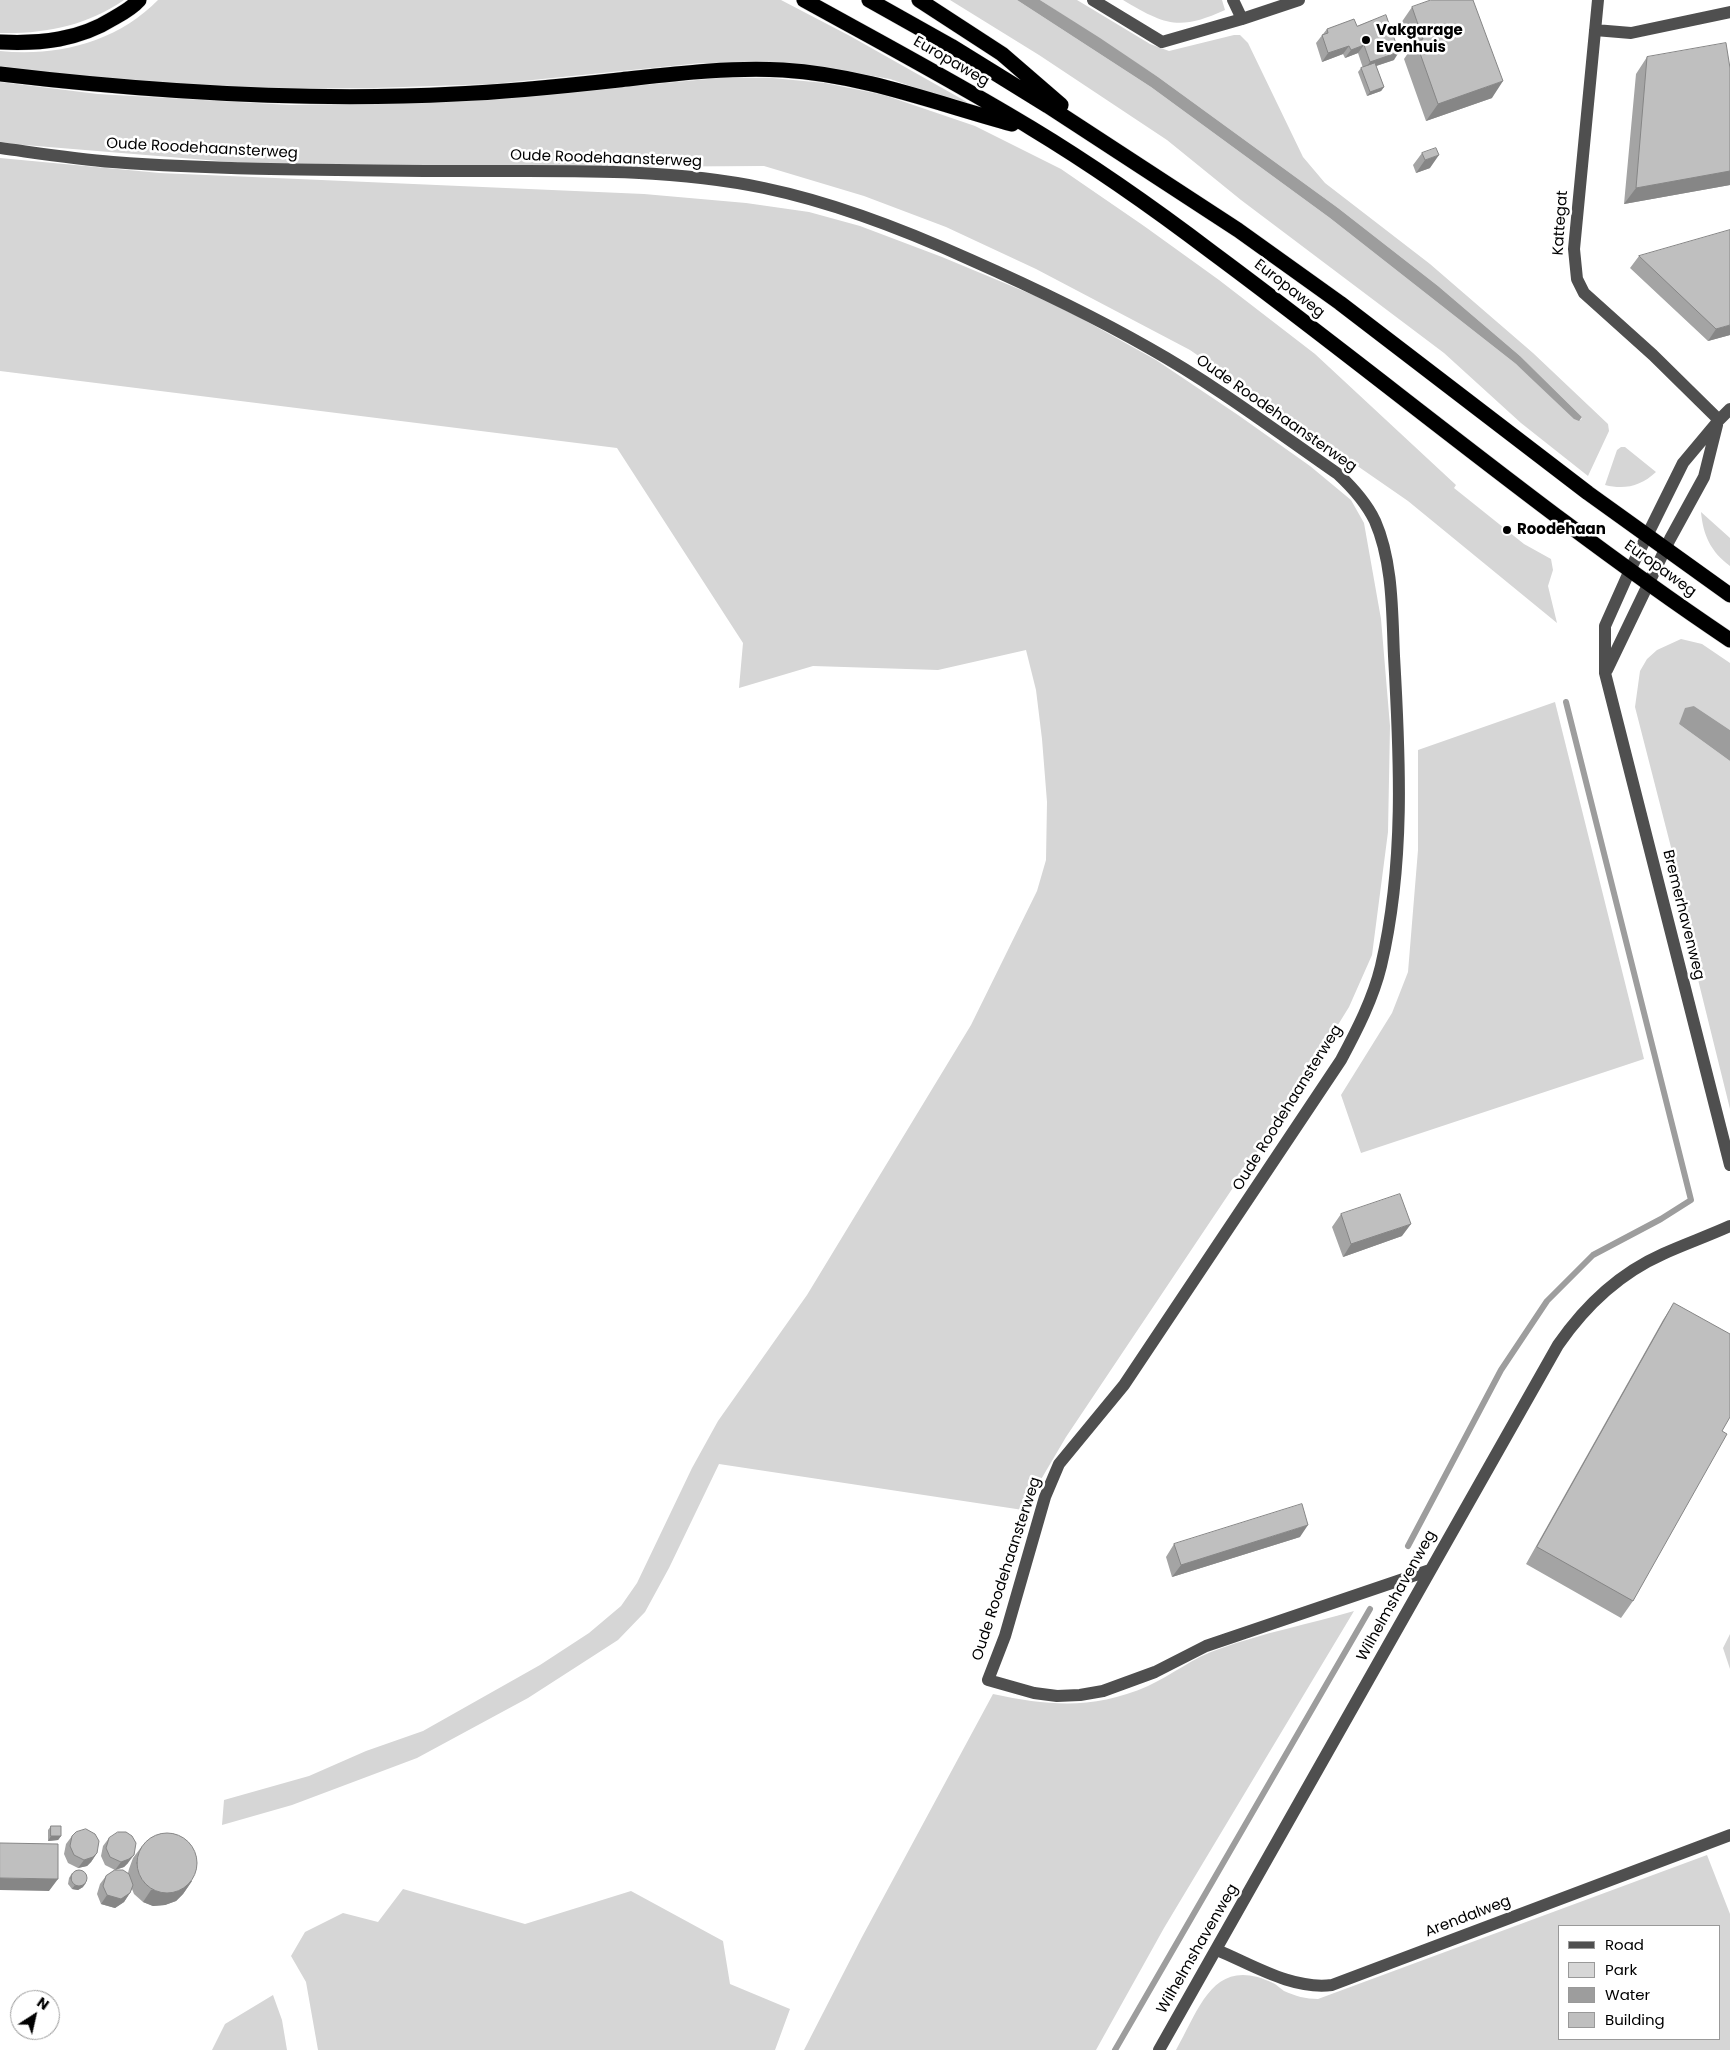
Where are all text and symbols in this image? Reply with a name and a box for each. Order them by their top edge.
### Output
place label: Vakgarage Evenhuis [1376,22,1463,57]
street label: Europaweg [910,33,992,91]
marker: Vakgarage Evenhuis [1360,34,1372,46]
street label: Oude Roodehaansterweg [106,135,298,163]
street label: Oude Roodehaansterweg [510,147,702,171]
street label: Kattegat [1550,190,1572,256]
street label: Europaweg [1250,256,1328,322]
street label: Oude Roodehaansterweg [1192,352,1360,476]
place label: Roodehaan [1517,521,1606,539]
marker: Roodehaan [1501,524,1513,536]
street label: Europaweg [1621,537,1699,601]
street label: Bremerhavenweg [1658,848,1708,982]
street label: Oude Roodehaansterweg [1229,1022,1347,1194]
street label: Oude Roodehaansterweg [969,1475,1045,1663]
street label: Wilhelmshavenweg [1354,1527,1440,1665]
street label: Wilhelmshavenweg [1154,1881,1242,2017]
street label: Arendalweg [1423,1892,1513,1942]
legend [1558,1925,1720,2040]
text: Road [1605,1934,1644,1955]
text: Park [1605,1959,1637,1980]
text: Water [1605,1984,1650,2005]
north arrow [10,1990,60,2040]
text: N [33,1992,53,2015]
text: Building [1605,2009,1665,2030]

